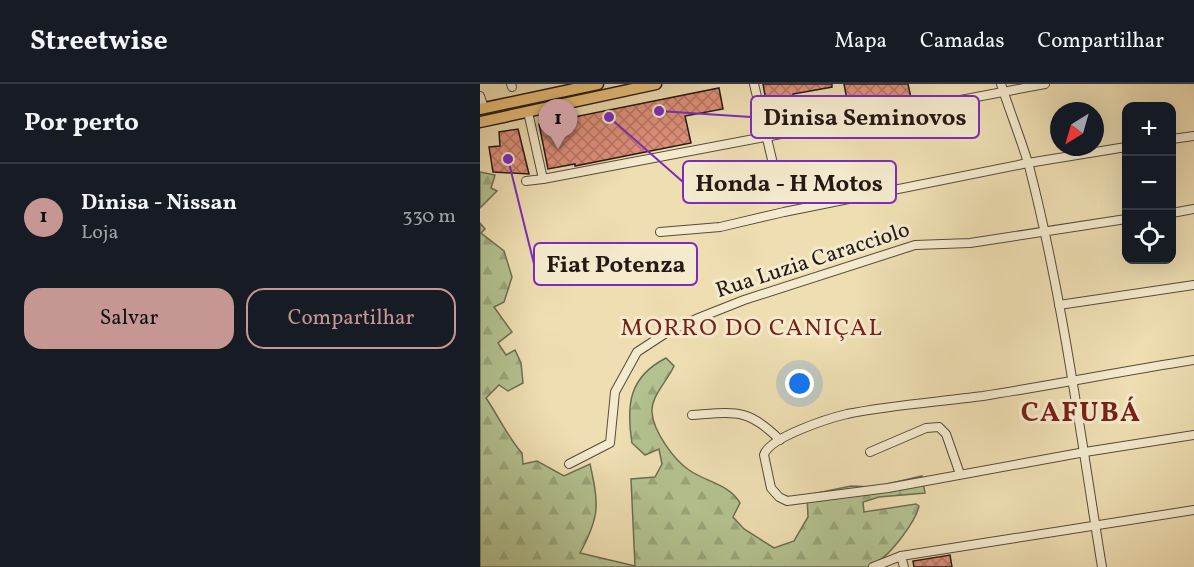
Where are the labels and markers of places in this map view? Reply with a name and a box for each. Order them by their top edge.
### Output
callout: Dinisa Seminovos [751,96,979,138]
pin: 1 [538,100,578,149]
callout: Honda - H Motos [683,161,896,203]
callout: Fiat Potenza [534,243,697,285]

